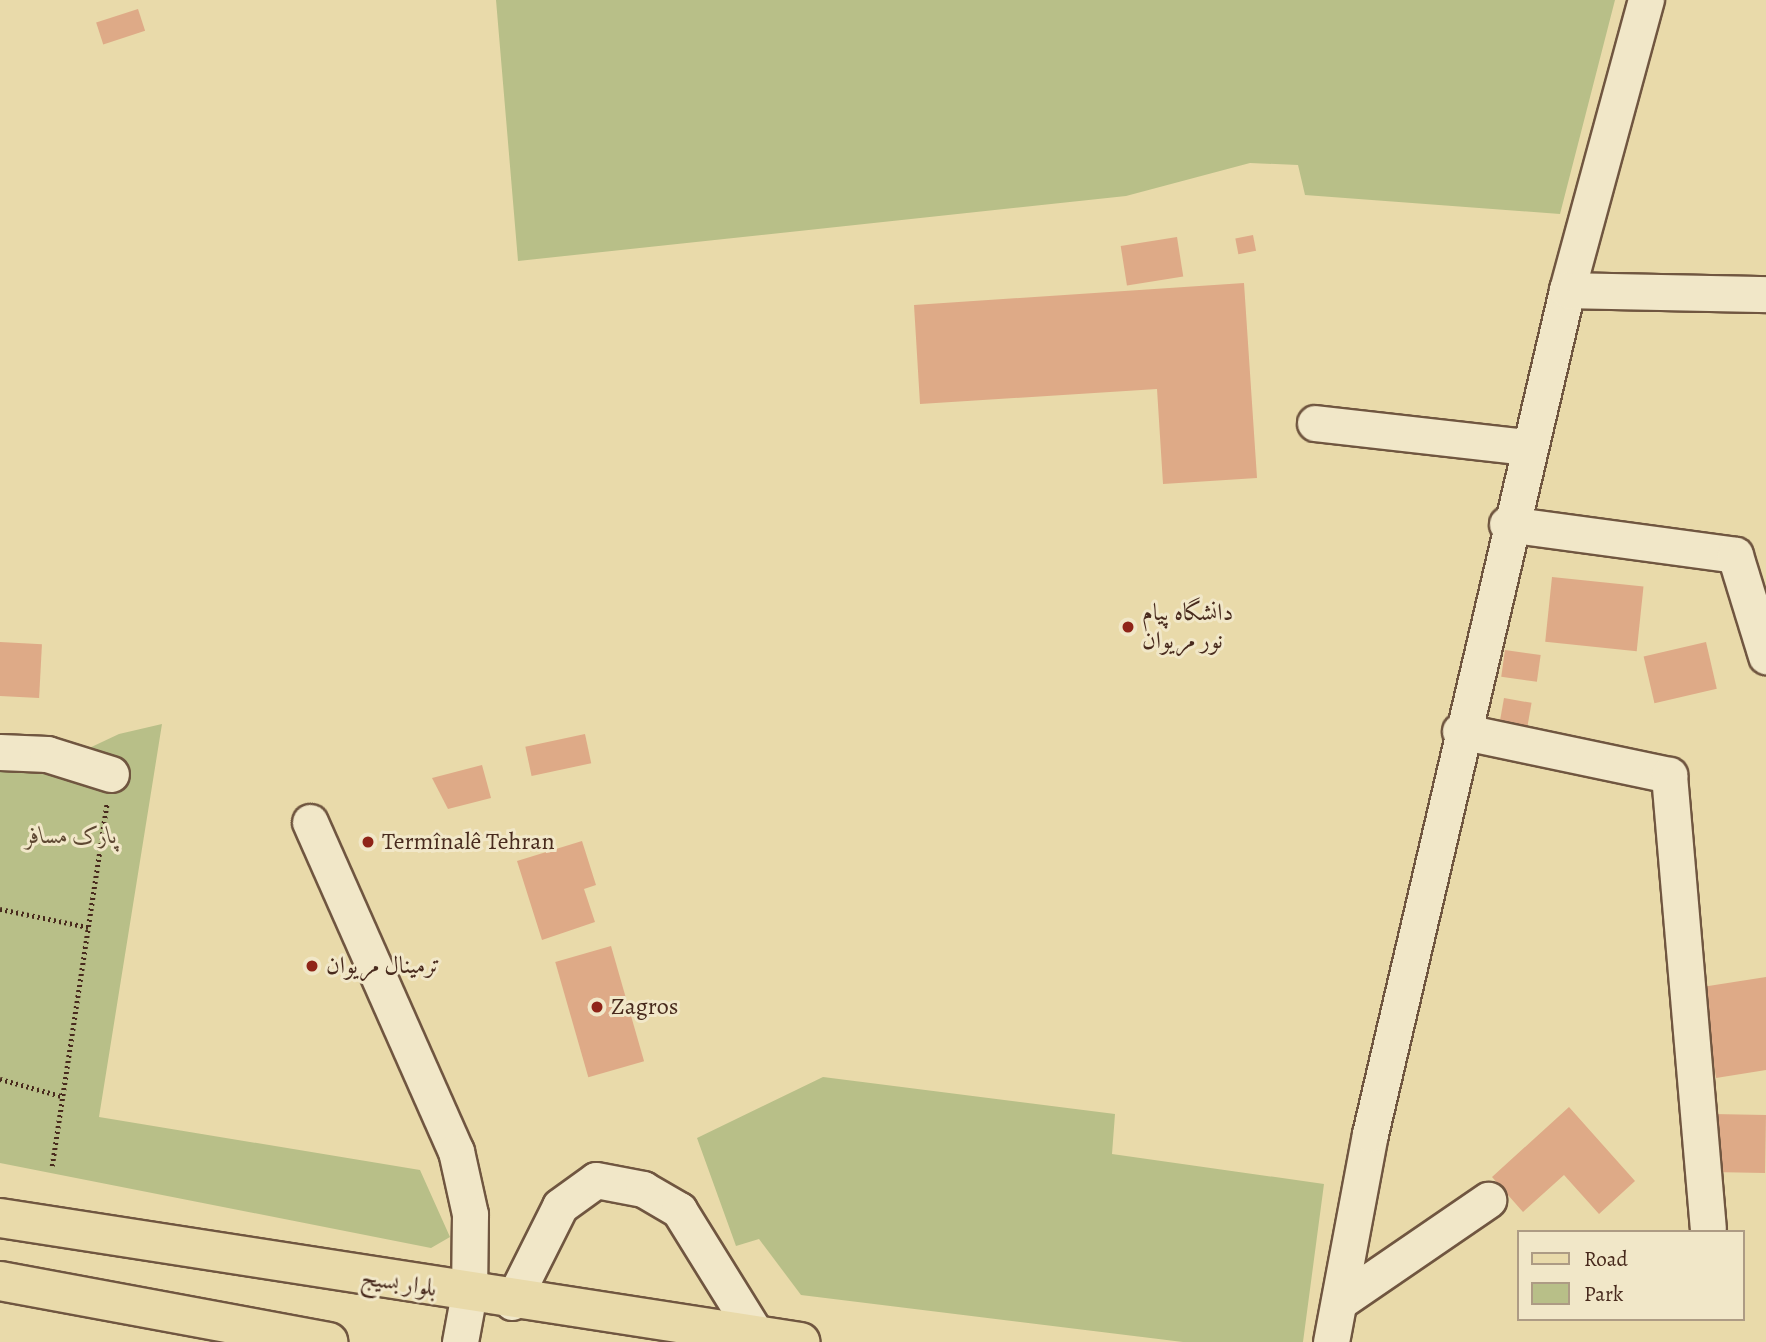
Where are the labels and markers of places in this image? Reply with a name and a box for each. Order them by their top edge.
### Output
place label: دانشگاه پیام نور مریوان [1142,599,1233,655]
marker: دانشگاه پیام نور مریوان [1120,619,1136,635]
place label: Termînalê Tehran [382,828,555,856]
marker: Termînalê Tehran [360,834,376,850]
place label: ترمینال مریوان [326,952,440,980]
marker: ترمینال مریوان [304,958,320,974]
place label: Zagros [611,993,678,1021]
marker: Zagros [589,999,605,1015]

